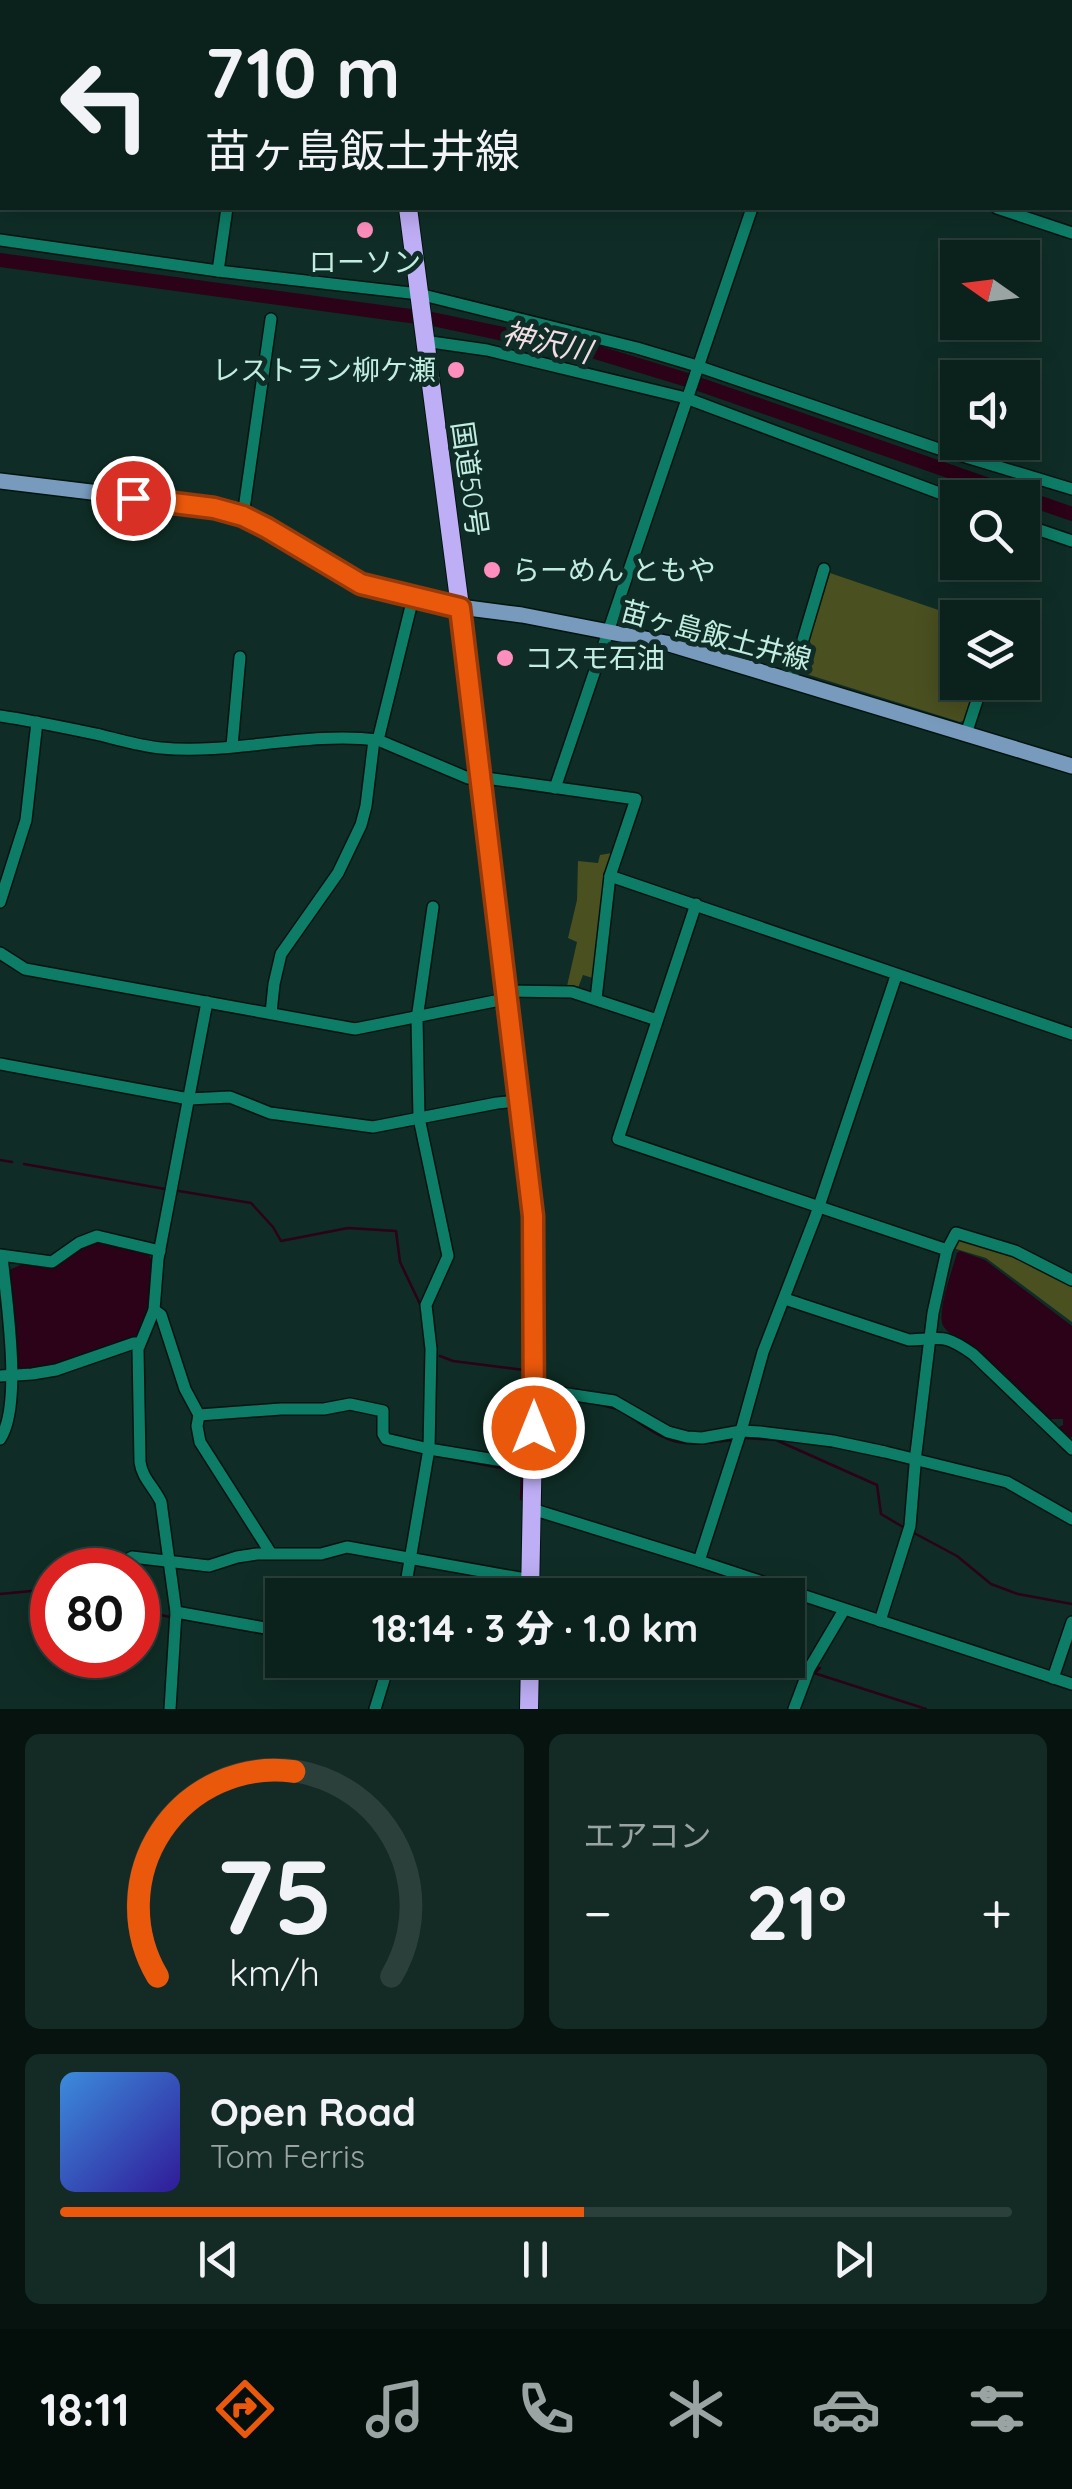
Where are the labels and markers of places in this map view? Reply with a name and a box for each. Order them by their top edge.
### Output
marker: ローソン [354,219,376,241]
place label: ローソン [309,244,421,279]
place label: レストラン柳ケ瀬 [212,352,436,387]
marker: レストラン柳ケ瀬 [445,359,467,381]
pin [91,456,176,541]
place label: らーめん ともや [512,552,716,587]
marker: らーめん ともや [481,559,503,581]
place label: コスモ石油 [525,640,665,675]
marker: コスモ石油 [494,647,516,669]

